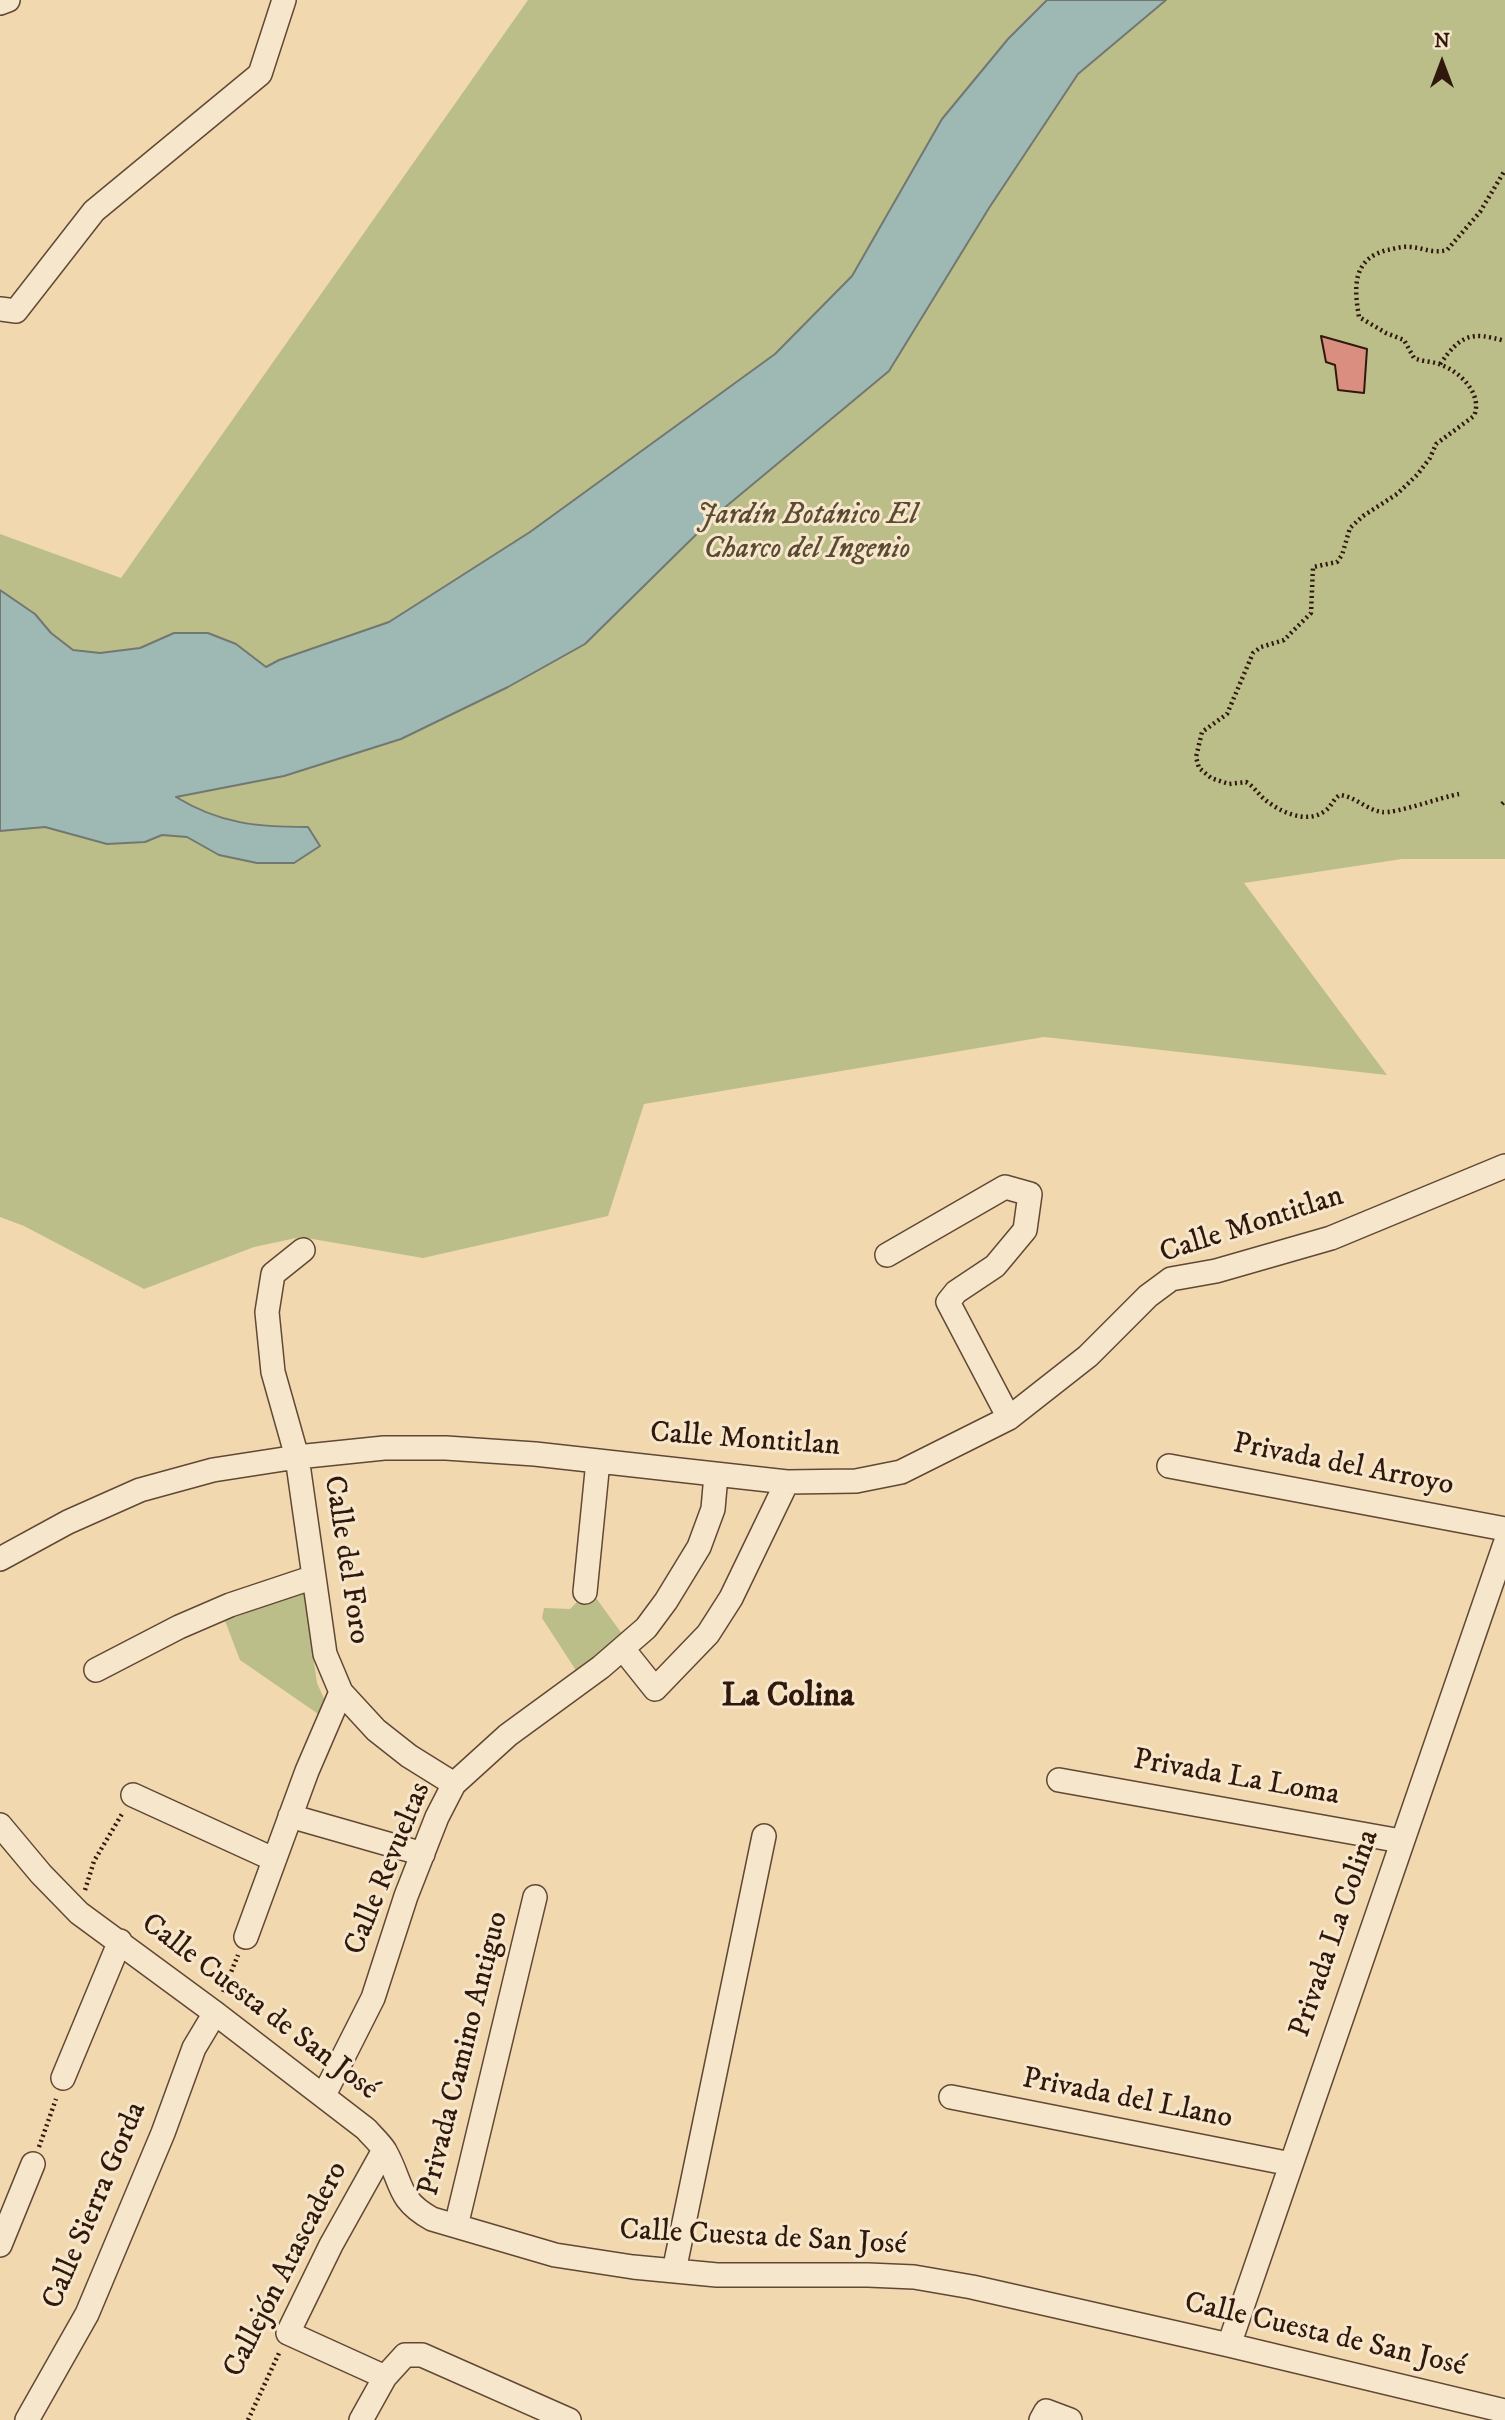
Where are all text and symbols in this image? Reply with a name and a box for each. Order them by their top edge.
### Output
north arrow [1407,28,1477,98]
text: N [1434,30,1450,53]
park label: Jardín Botánico El Charco del Ingenio [696,499,918,570]
street label: Calle Montitlan [1156,1179,1348,1273]
street label: Calle Montitlan [649,1416,841,1466]
street label: Privada del Arroyo [1230,1427,1456,1505]
street label: Calle del Foro [314,1473,376,1647]
district label: La Colina [722,1678,854,1718]
street label: Privada La Loma [1130,1743,1342,1815]
street label: Calle Revueltas [338,1777,440,1961]
street label: Privada La Colina [1284,1826,1388,2042]
street label: Calle Cuesta de San José [133,1907,385,2109]
street label: Privada Camino Antiguo [412,1908,518,2200]
street label: Privada del Llano [1019,2062,1235,2138]
street label: Calle Sierra Gorda [36,2097,156,2315]
street label: Callejón Atascadero [217,2156,357,2384]
street label: Calle Cuesta de San José [618,2213,908,2265]
street label: Calle Cuesta de San José [1181,2286,1469,2386]

